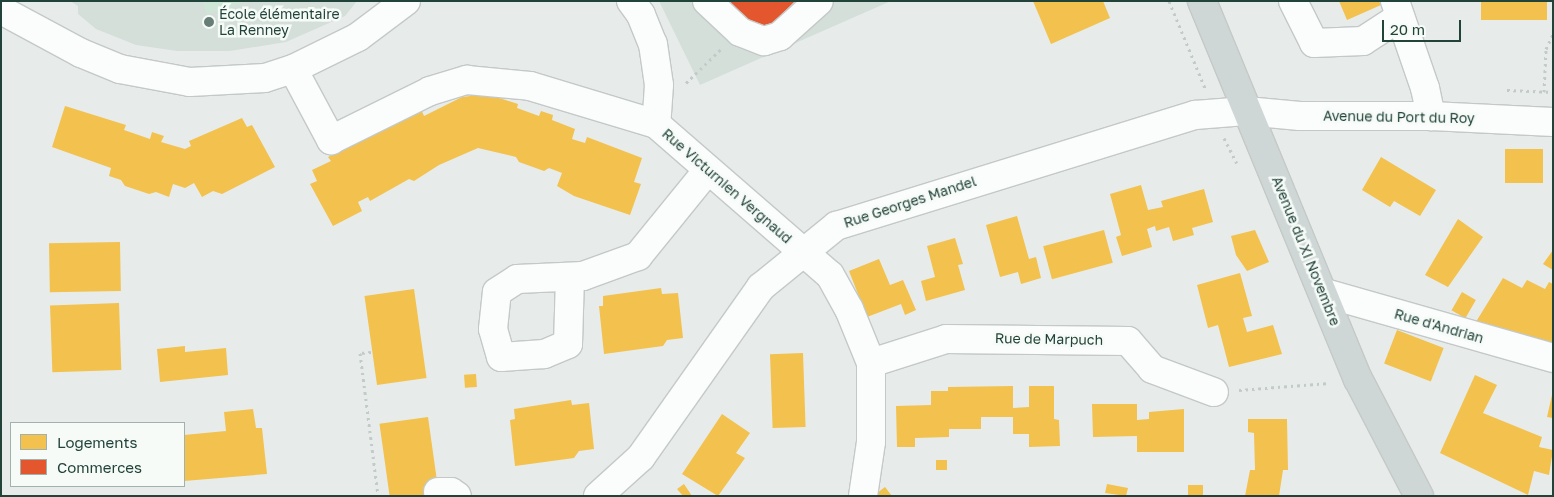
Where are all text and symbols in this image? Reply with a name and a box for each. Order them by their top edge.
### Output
place label: École élémentaire La Renney [219,6,340,38]
scale bar [1384,10,1463,42]
marker: École élémentaire La Renney [203,16,215,28]
text: 20 m [1390,20,1425,38]
street label: Avenue du Port du Roy [1323,107,1475,127]
street label: Rue Victurnien Vergnaud [659,125,795,247]
street label: Rue Georges Mandel [842,173,978,231]
street label: Avenue du XI Novembre [1268,174,1344,328]
street label: Rue d'Andrian [1392,305,1486,347]
street label: Rue de Marpuch [995,330,1103,348]
legend [10,422,185,487]
text: Logements [57,433,137,451]
text: Commerces [57,458,142,476]

